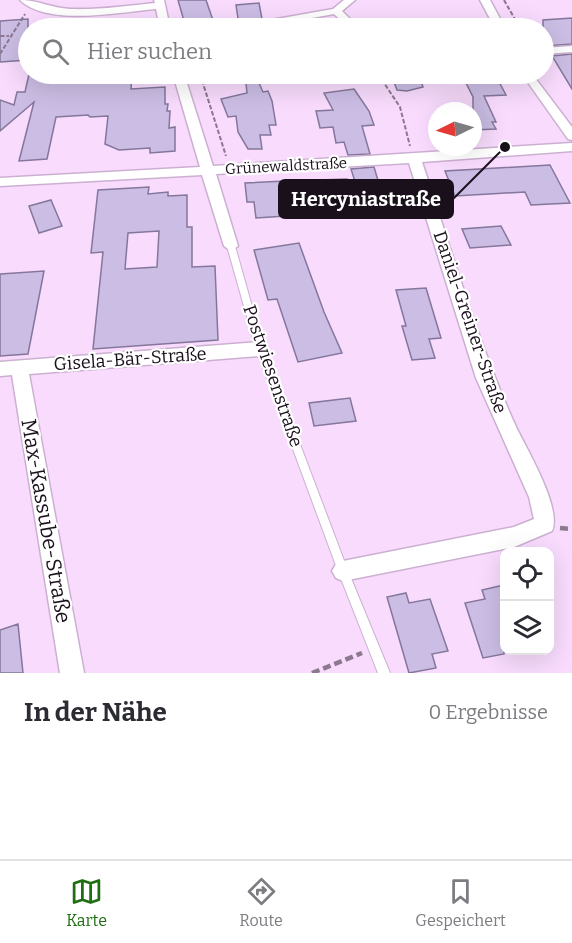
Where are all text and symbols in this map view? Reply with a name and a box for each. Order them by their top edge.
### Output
search box [18,18,554,84]
icon: search [39,35,72,68]
text: Hier suchen [87,38,212,65]
north arrow [428,102,482,156]
street label: Grünewaldstraße [224,154,348,178]
callout: Hercyniastraße [279,180,453,218]
text: Hercyniastraße [291,187,441,211]
street label: Daniel-Greiner-Straße [428,228,512,416]
street label: Postwiesenstraße [238,302,308,450]
street label: Gisela-Bär-Straße [53,343,207,375]
street label: Max-Kassube-Straße [15,417,77,625]
map controls [500,547,554,655]
button: locate [500,547,554,601]
button: layers [500,601,554,655]
text: In der Nähe [24,697,167,728]
text: 0 Ergebnisse [428,700,548,724]
tab: Karte [66,875,107,930]
tab: Route [239,875,283,930]
tab: Gespeichert [415,875,506,930]

